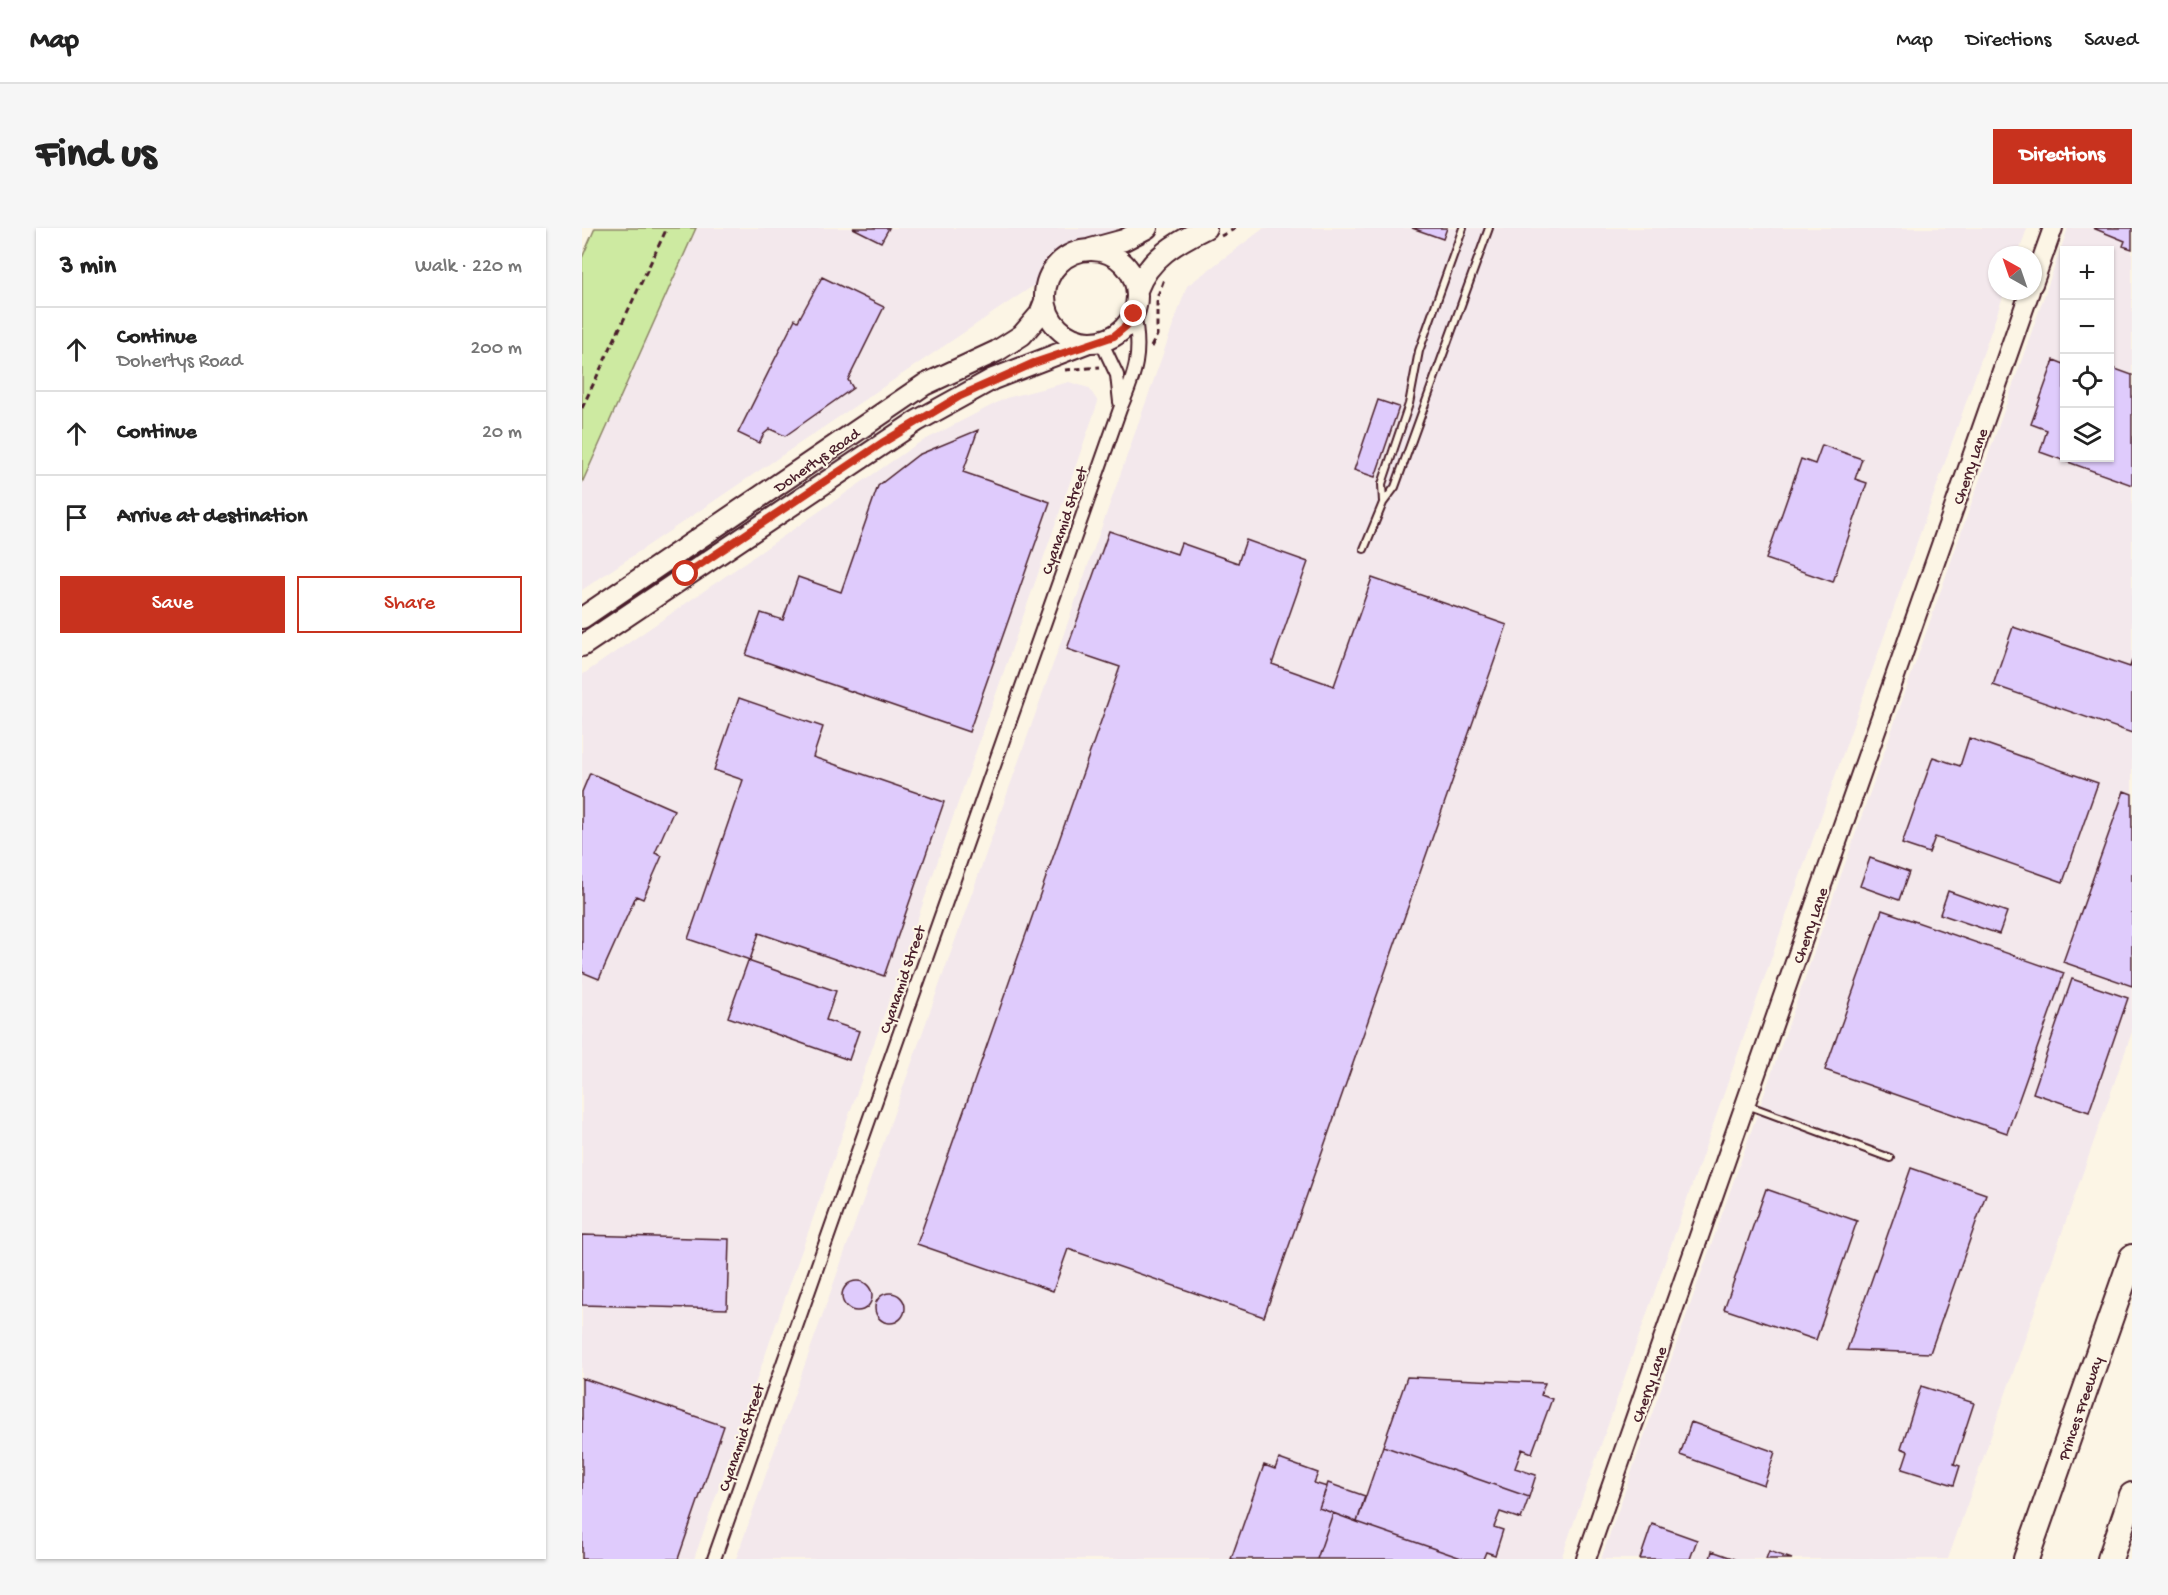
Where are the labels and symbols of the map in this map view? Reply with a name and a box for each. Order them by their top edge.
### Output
north arrow [1988,246,2042,300]
route end [1120,300,1146,326]
street label: Dohertys Road [771,424,866,499]
street label: Cherry Lane [1950,426,1994,508]
street label: Cyanamid Street [1039,463,1094,577]
route start [672,560,698,586]
street label: Cherry Lane [1790,885,1834,967]
street label: Cyanamid Street [877,922,932,1036]
street label: Cherry Lane [1629,1344,1673,1426]
street label: Princes Freeway [2055,1355,2109,1464]
street label: Cyanamid Street [716,1380,771,1494]

